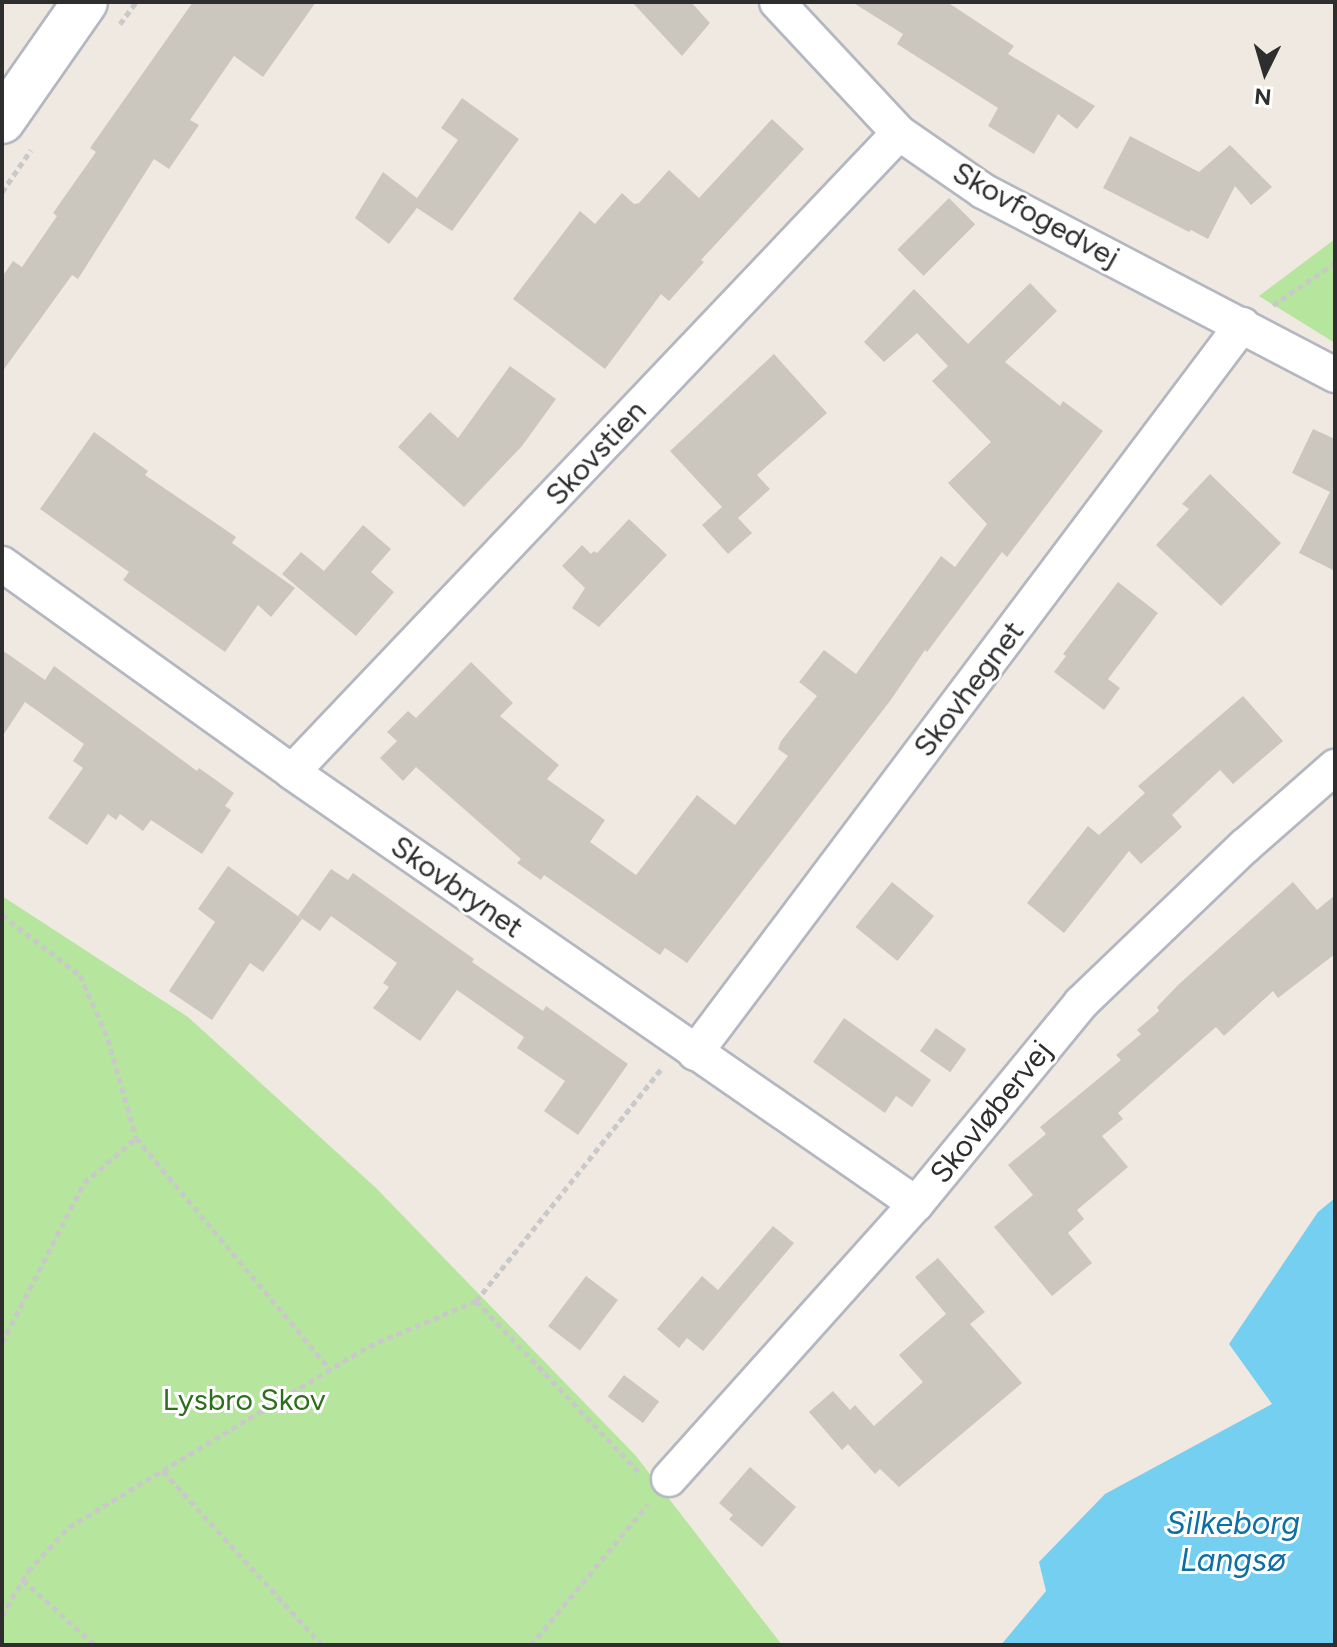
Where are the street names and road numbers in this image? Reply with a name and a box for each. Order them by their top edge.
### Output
street label: Skovfogedvej [946,154,1126,276]
street label: Skovstien [538,393,654,513]
street label: Skovhegnet [906,614,1032,764]
street label: Skovbrynet [384,828,530,946]
street label: Skovløbervej [923,1033,1059,1191]

